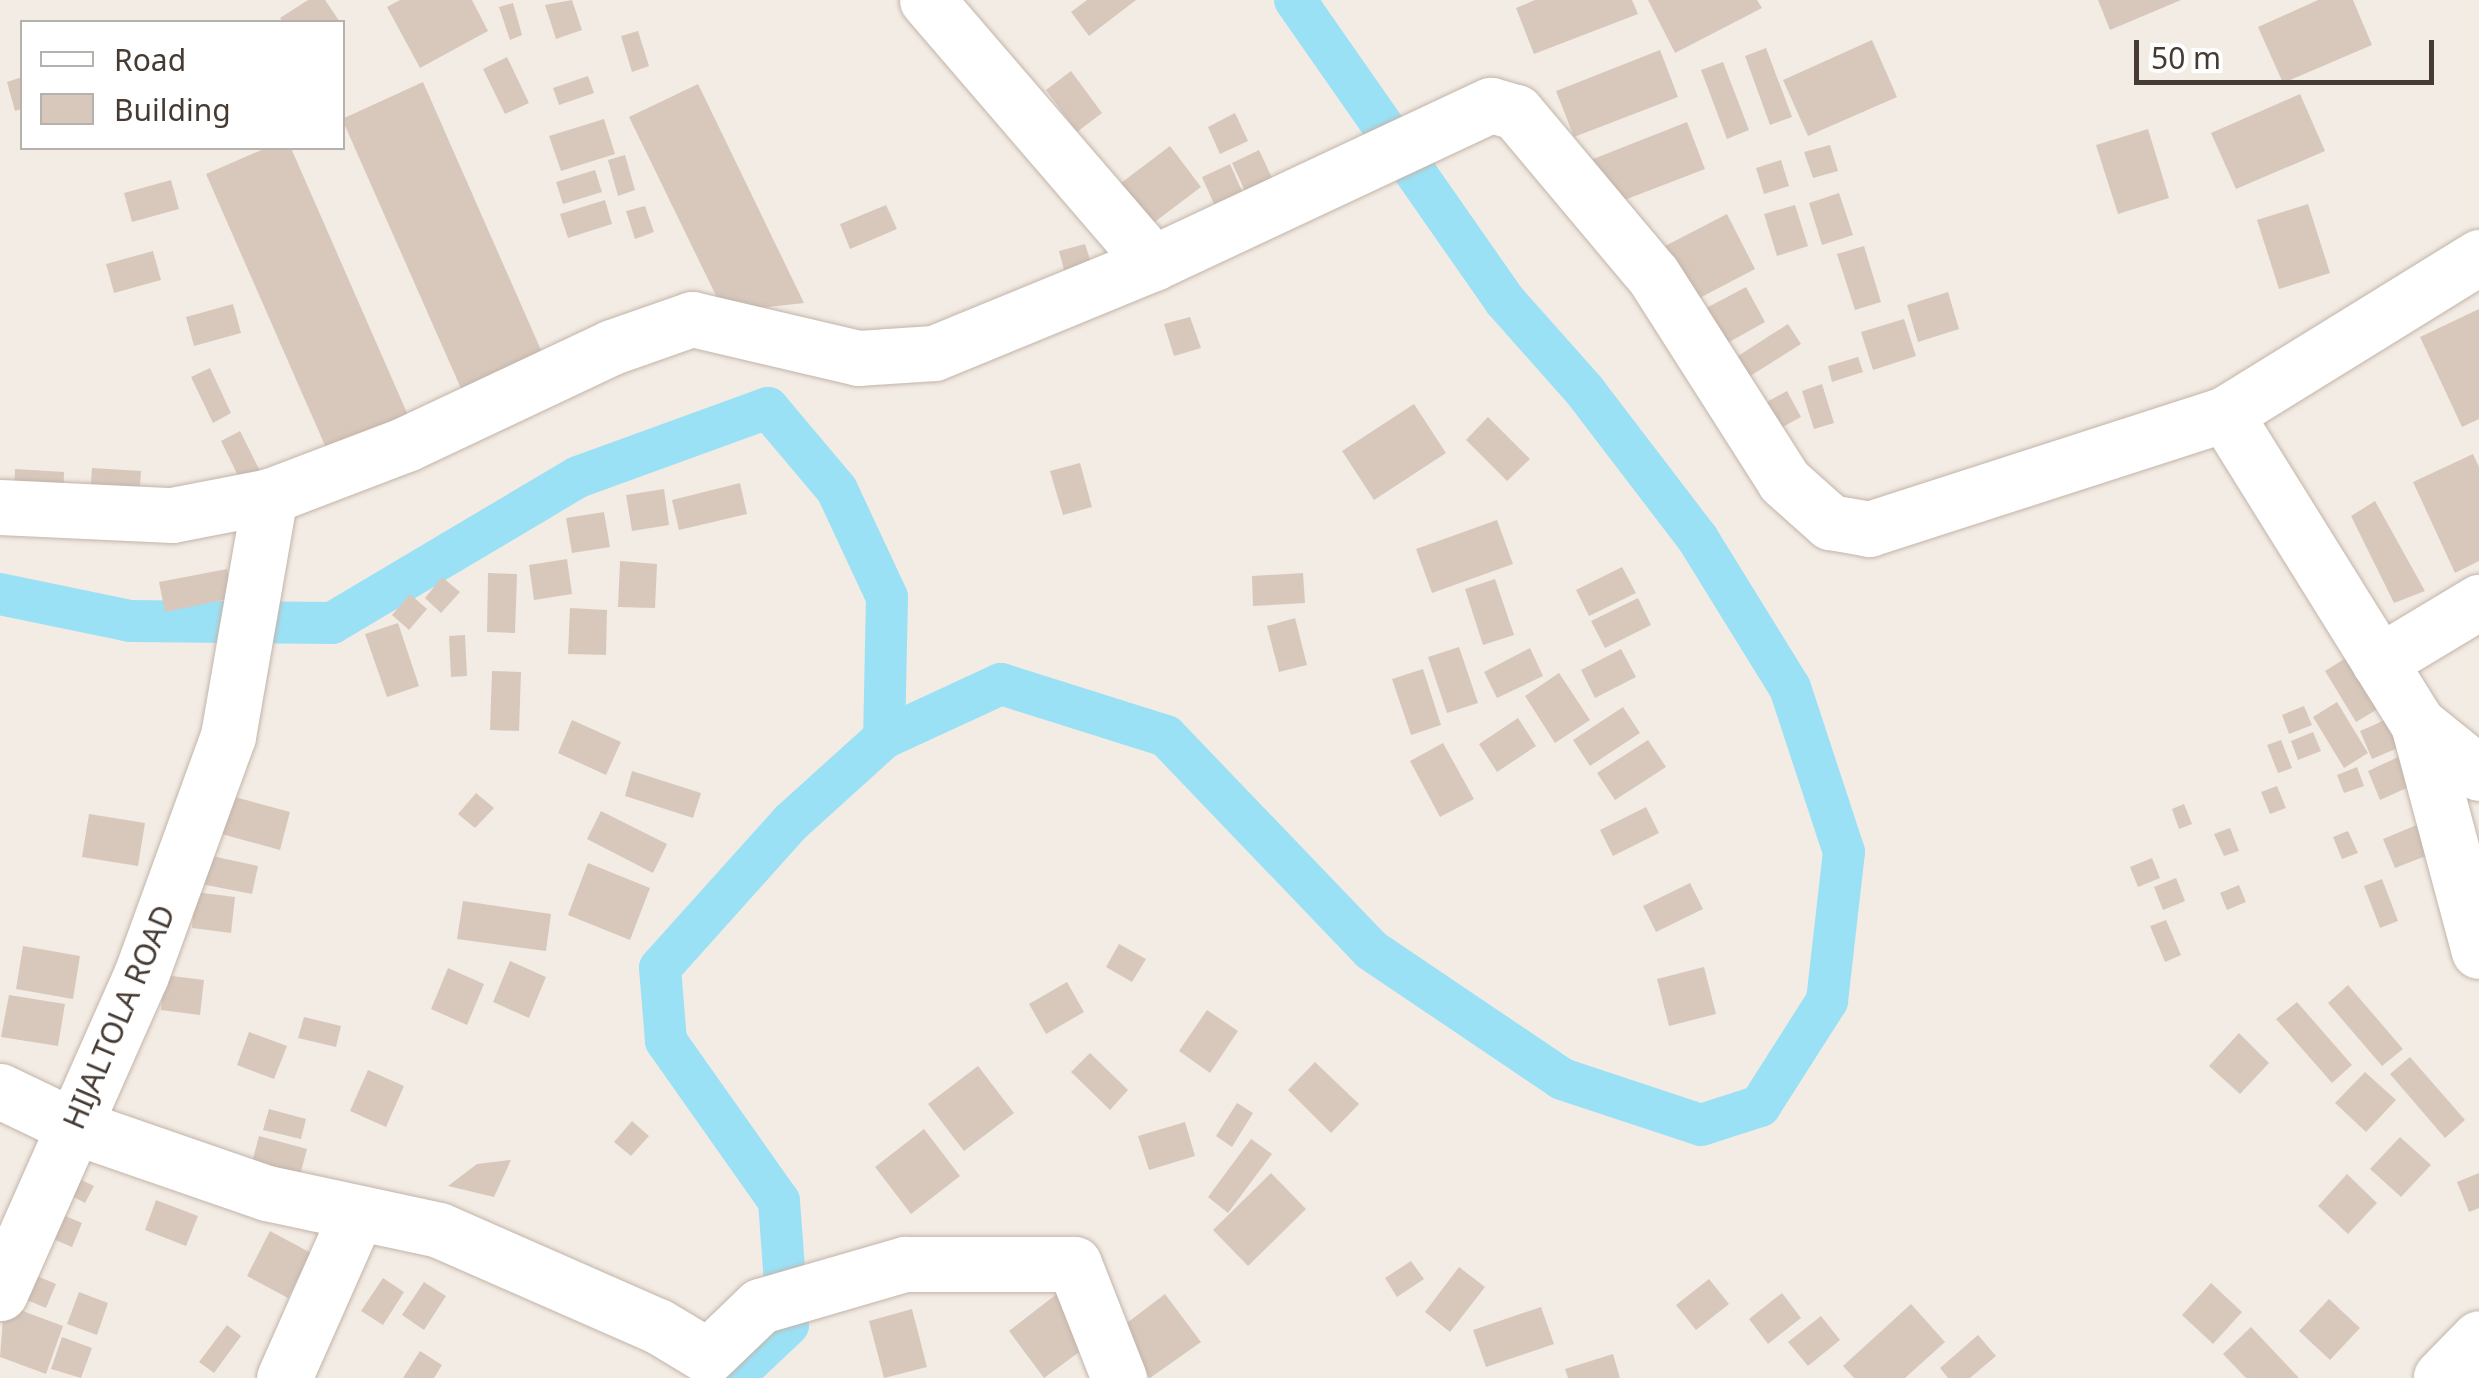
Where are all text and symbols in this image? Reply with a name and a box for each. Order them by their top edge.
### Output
legend [20,20,345,150]
scale bar [2139,20,2439,82]
text: 50 m [2151,37,2221,78]
text: Road [114,39,186,80]
text: Building [114,89,231,130]
street label: HIJALTOLA ROAD [56,900,182,1134]

